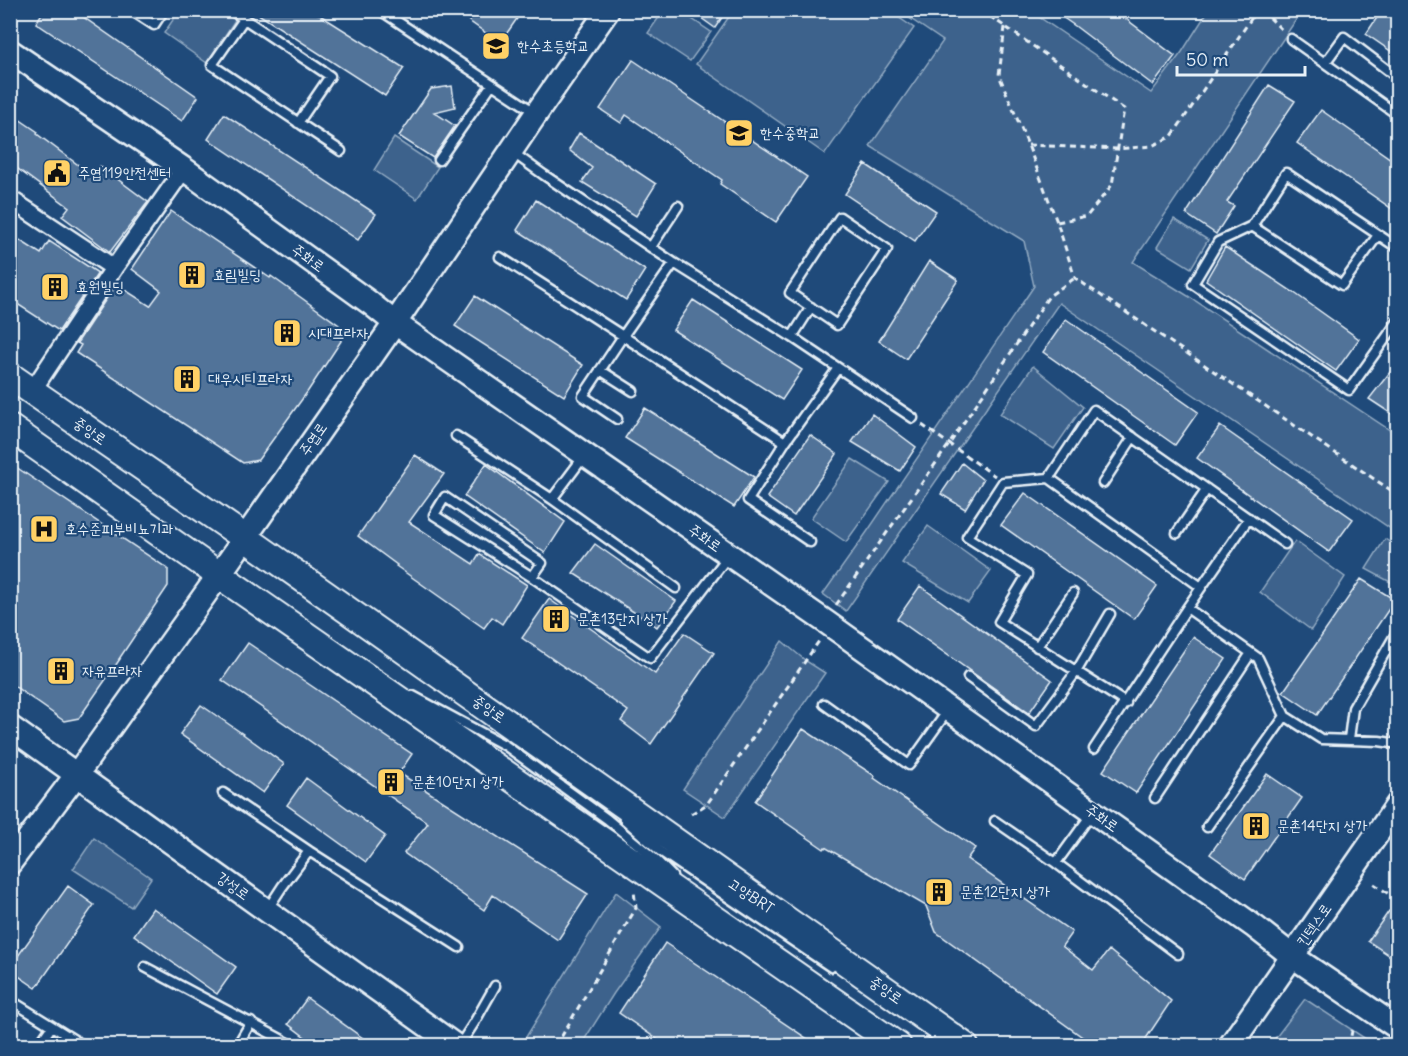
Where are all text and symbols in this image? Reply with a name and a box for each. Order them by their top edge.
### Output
school or university icon: 한수초등학교 [480,30,512,62]
place label: 한수초등학교 [517,36,589,55]
scale bar [1177,39,1304,77]
text: 50 m [1186,48,1228,71]
school or university icon: 한수중학교 [723,117,755,149]
place label: 한수중학교 [760,123,820,142]
public building icon: 주엽119안전센터 [41,157,73,189]
place label: 주엽119안전센터 [78,163,171,182]
street label: 주화로 [288,239,329,276]
building icon: 효림빌딩 [176,259,208,291]
place label: 효림빌딩 [213,265,261,284]
building icon: 효원빌딩 [39,271,71,303]
place label: 효원빌딩 [76,277,124,296]
building icon: 시대프라자 [271,317,303,349]
place label: 시대프라자 [308,323,368,342]
building icon: 대우시티프라자 [171,363,203,395]
place label: 대우시티프라자 [208,369,293,388]
street label: 중앙로 [70,412,111,449]
street label: 주엽로 [294,418,331,459]
hospital icon: 호수준피부비뇨기과 [28,513,60,545]
place label: 호수준피부비뇨기과 [65,519,174,538]
street label: 주화로 [685,519,726,556]
building icon: 문촌13단지 상가 [540,603,572,635]
place label: 문촌13단지 상가 [577,609,667,628]
building icon: 자유프라자 [45,655,77,687]
place label: 자유프라자 [82,661,142,680]
street label: 중앙로 [469,690,510,727]
building icon: 문촌10단지 상가 [375,766,407,798]
place label: 문촌10단지 상가 [412,772,504,791]
street label: 주화로 [1082,799,1123,836]
building icon: 문촌14단지 상가 [1240,810,1272,842]
place label: 문촌14단지 상가 [1277,816,1368,835]
street label: 강성로 [213,867,254,904]
street label: 고양BRT [725,873,778,918]
building icon: 문촌12단지 상가 [923,876,955,908]
place label: 문촌12단지 상가 [960,882,1050,901]
street label: 킨텍스로 [1292,899,1335,950]
street label: 중앙로 [866,971,907,1008]

